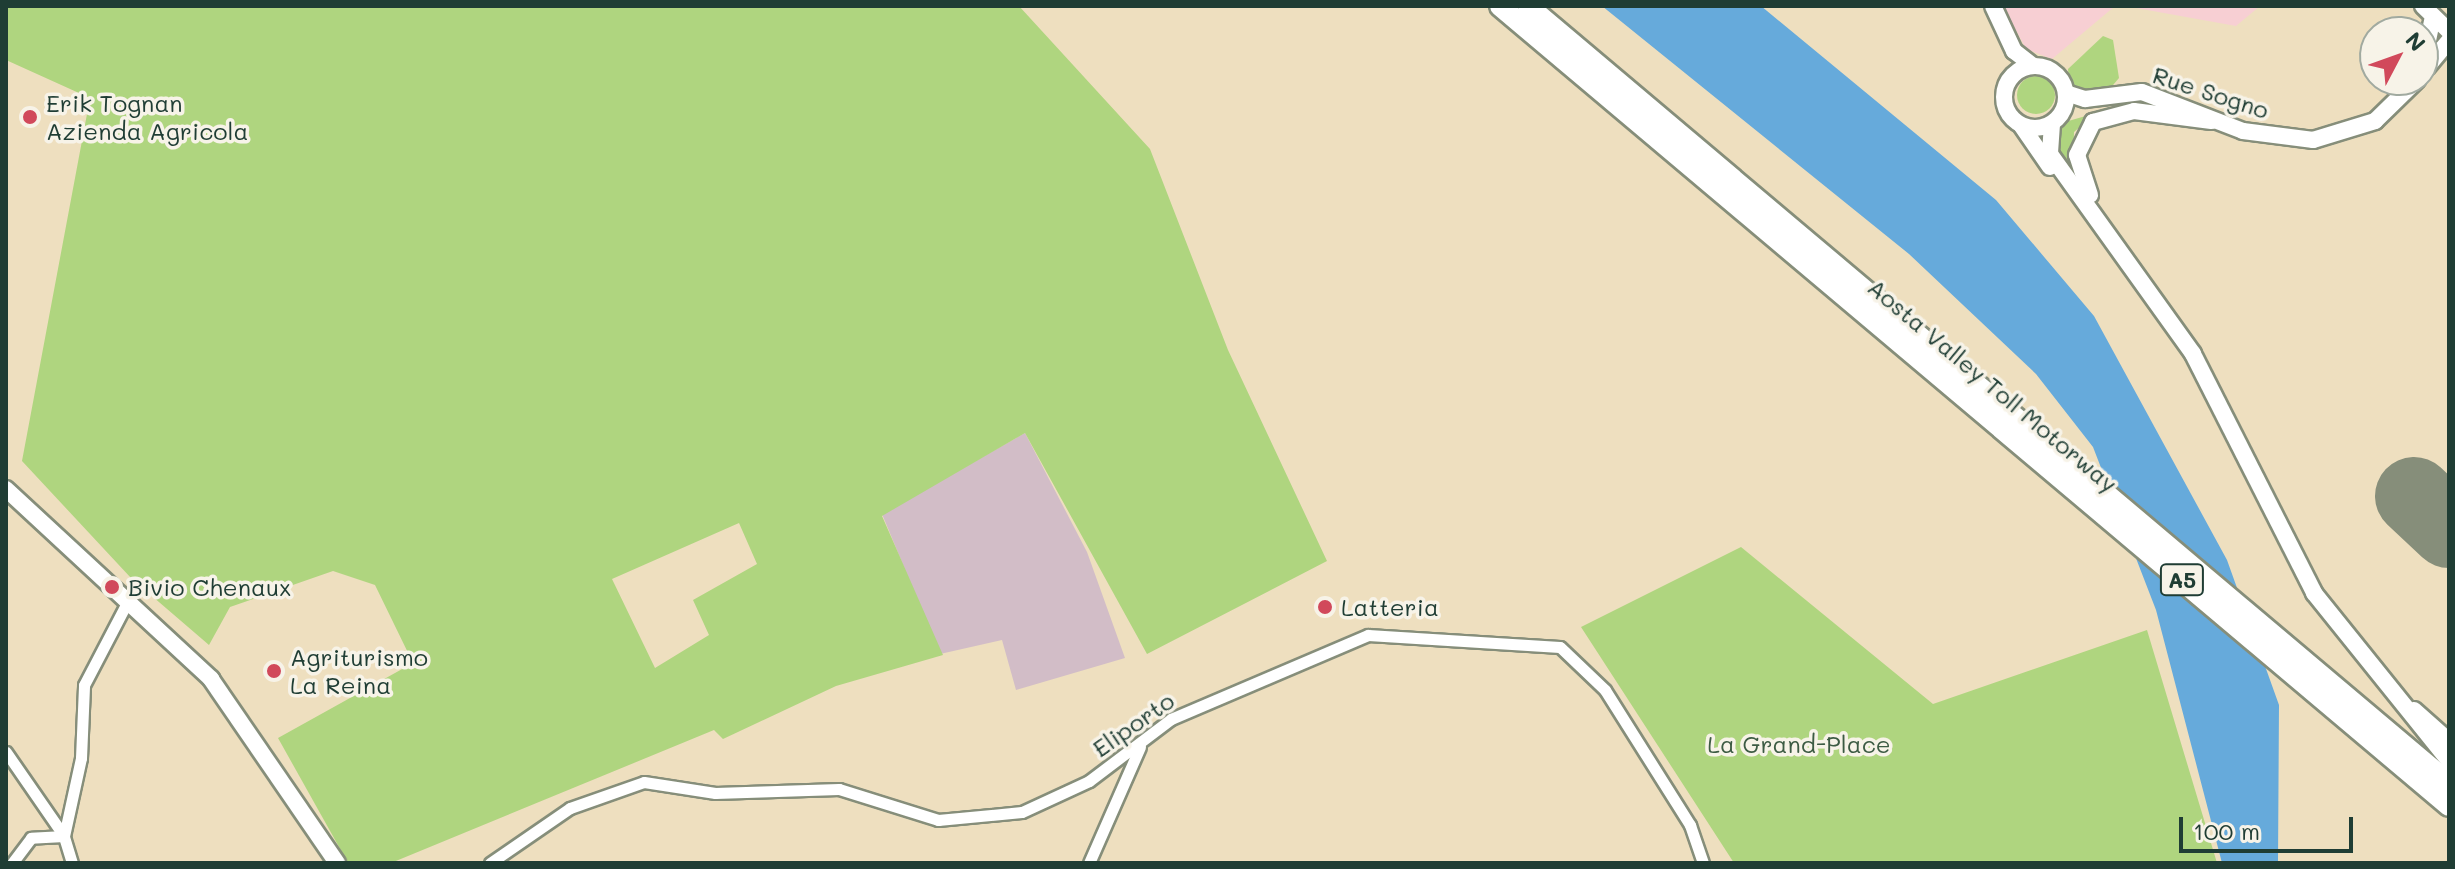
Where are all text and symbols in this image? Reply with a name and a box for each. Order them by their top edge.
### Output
north arrow [2359,16,2439,96]
text: N [2400,25,2432,57]
street label: Rue Sogno [2149,60,2273,124]
place label: Erik Tognan Azienda Agricola [46,89,249,145]
marker: Erik Tognan Azienda Agricola [21,108,39,126]
street label: Aosta Valley Toll Motorway [1862,272,2124,498]
road number: A5 [2158,562,2206,598]
place label: Bivio Chenaux [128,573,291,601]
marker: Bivio Chenaux [103,578,121,596]
place label: Latteria [1341,593,1439,621]
marker: Latteria [1316,598,1334,616]
place label: Agriturismo La Reina [290,643,428,699]
marker: Agriturismo La Reina [265,662,283,680]
street label: Eliporto [1087,686,1179,762]
park label: La Grand-Place [1707,730,1891,758]
scale bar [2183,801,2357,851]
text: 100 m [2193,815,2260,846]

